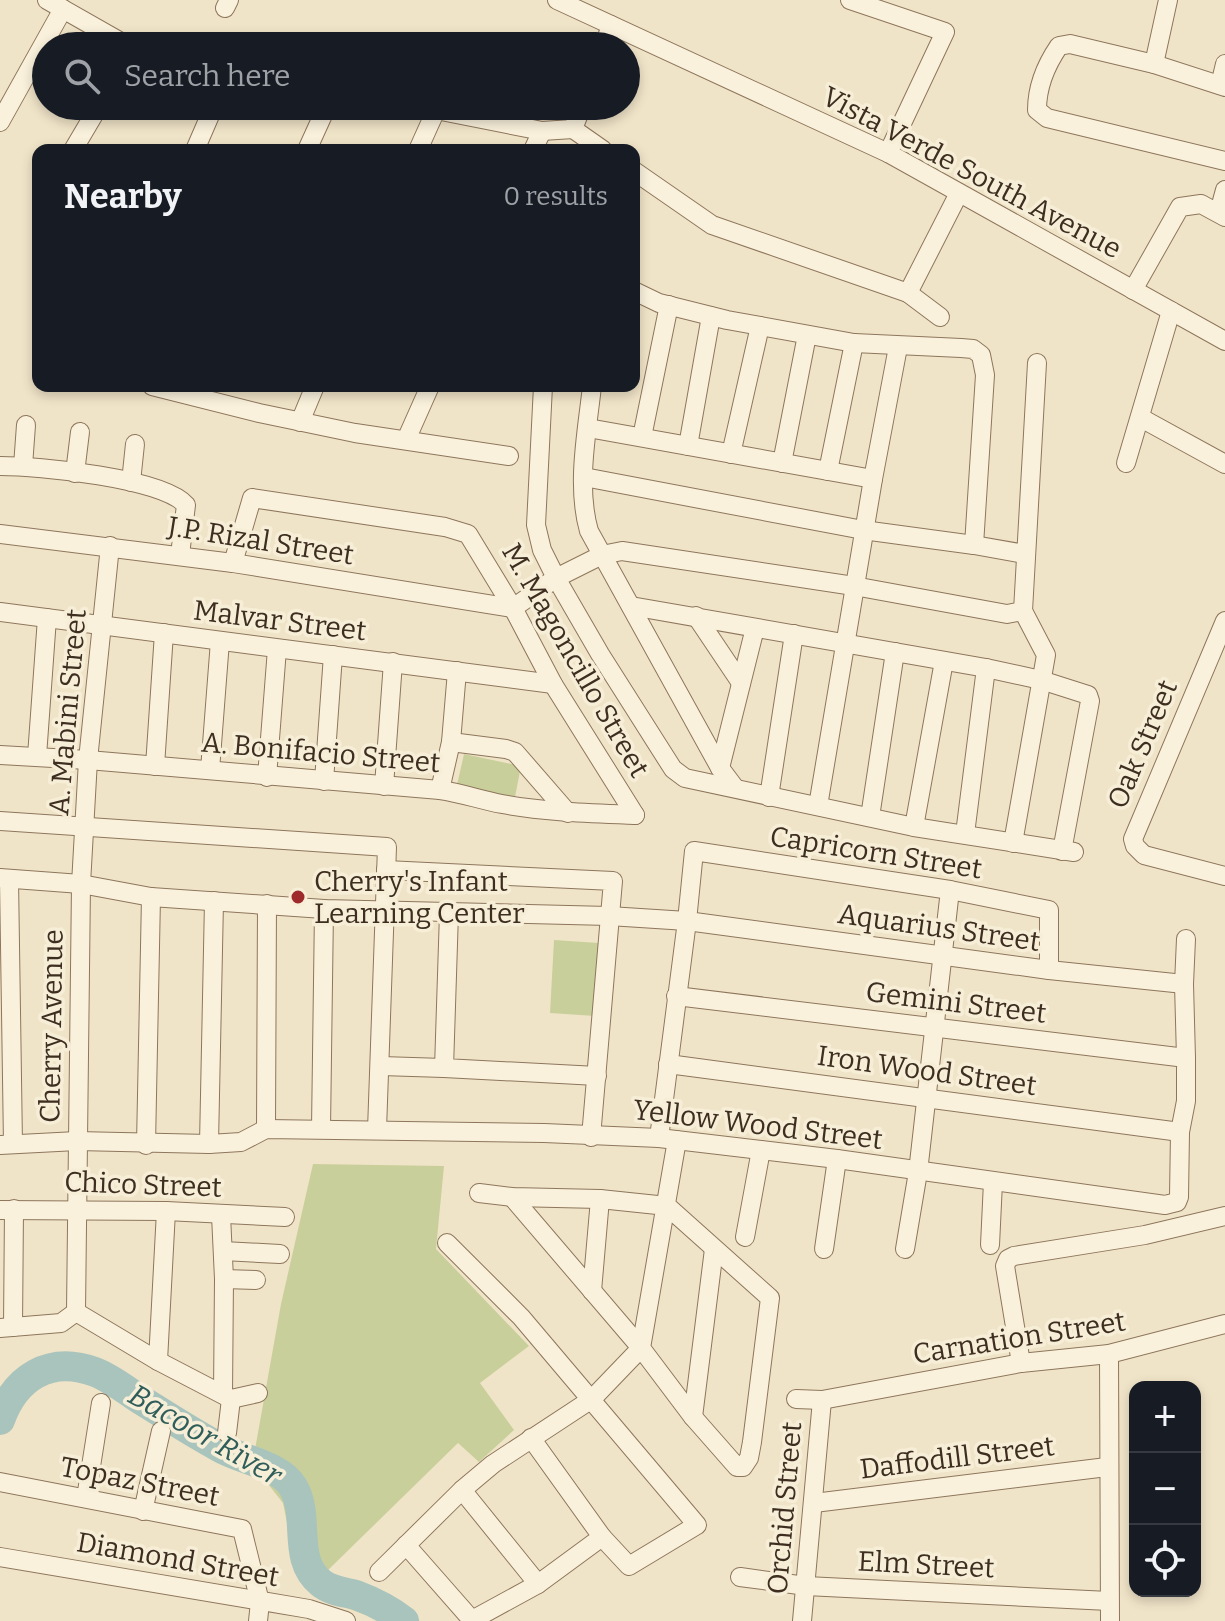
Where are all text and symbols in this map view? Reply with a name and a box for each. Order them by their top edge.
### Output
search box [32,32,640,120]
icon: search [60,54,104,98]
text: Search here [124,58,291,94]
street label: Vista Verde South Avenue [817,80,1127,265]
text: Nearby [64,176,182,217]
text: 0 results [503,181,608,212]
street label: J.P. Rizal Street [165,509,356,571]
street label: M. Magoncillo Street [495,537,656,783]
street label: Malvar Street [192,594,368,647]
street label: A. Mabini Street [42,608,93,816]
street label: Oak Street [1101,675,1184,813]
street label: A. Bonifacio Street [200,726,442,779]
street label: Capricorn Street [768,819,984,886]
place label: Cherry's Infant Learning Center [314,865,525,930]
marker: Cherry's Infant Learning Center [289,888,307,906]
street label: Aquarius Street [836,897,1042,958]
street label: Cherry Avenue [33,929,70,1123]
street label: Gemini Street [864,975,1048,1030]
street label: Iron Wood Street [815,1039,1039,1102]
street label: Yellow Wood Street [631,1093,884,1156]
street label: Chico Street [64,1165,222,1204]
street label: Carnation Street [910,1304,1128,1371]
water label: Bacoor River [122,1377,289,1494]
map controls [1129,1381,1201,1597]
button: + [1129,1381,1201,1453]
street label: Orchid Street [761,1420,808,1596]
street label: Daffodill Street [858,1429,1056,1486]
street label: Topaz Street [58,1450,222,1513]
button: − [1129,1453,1201,1525]
street label: Diamond Street [74,1525,282,1594]
button: locate [1129,1525,1201,1597]
street label: Elm Street [857,1544,995,1585]

